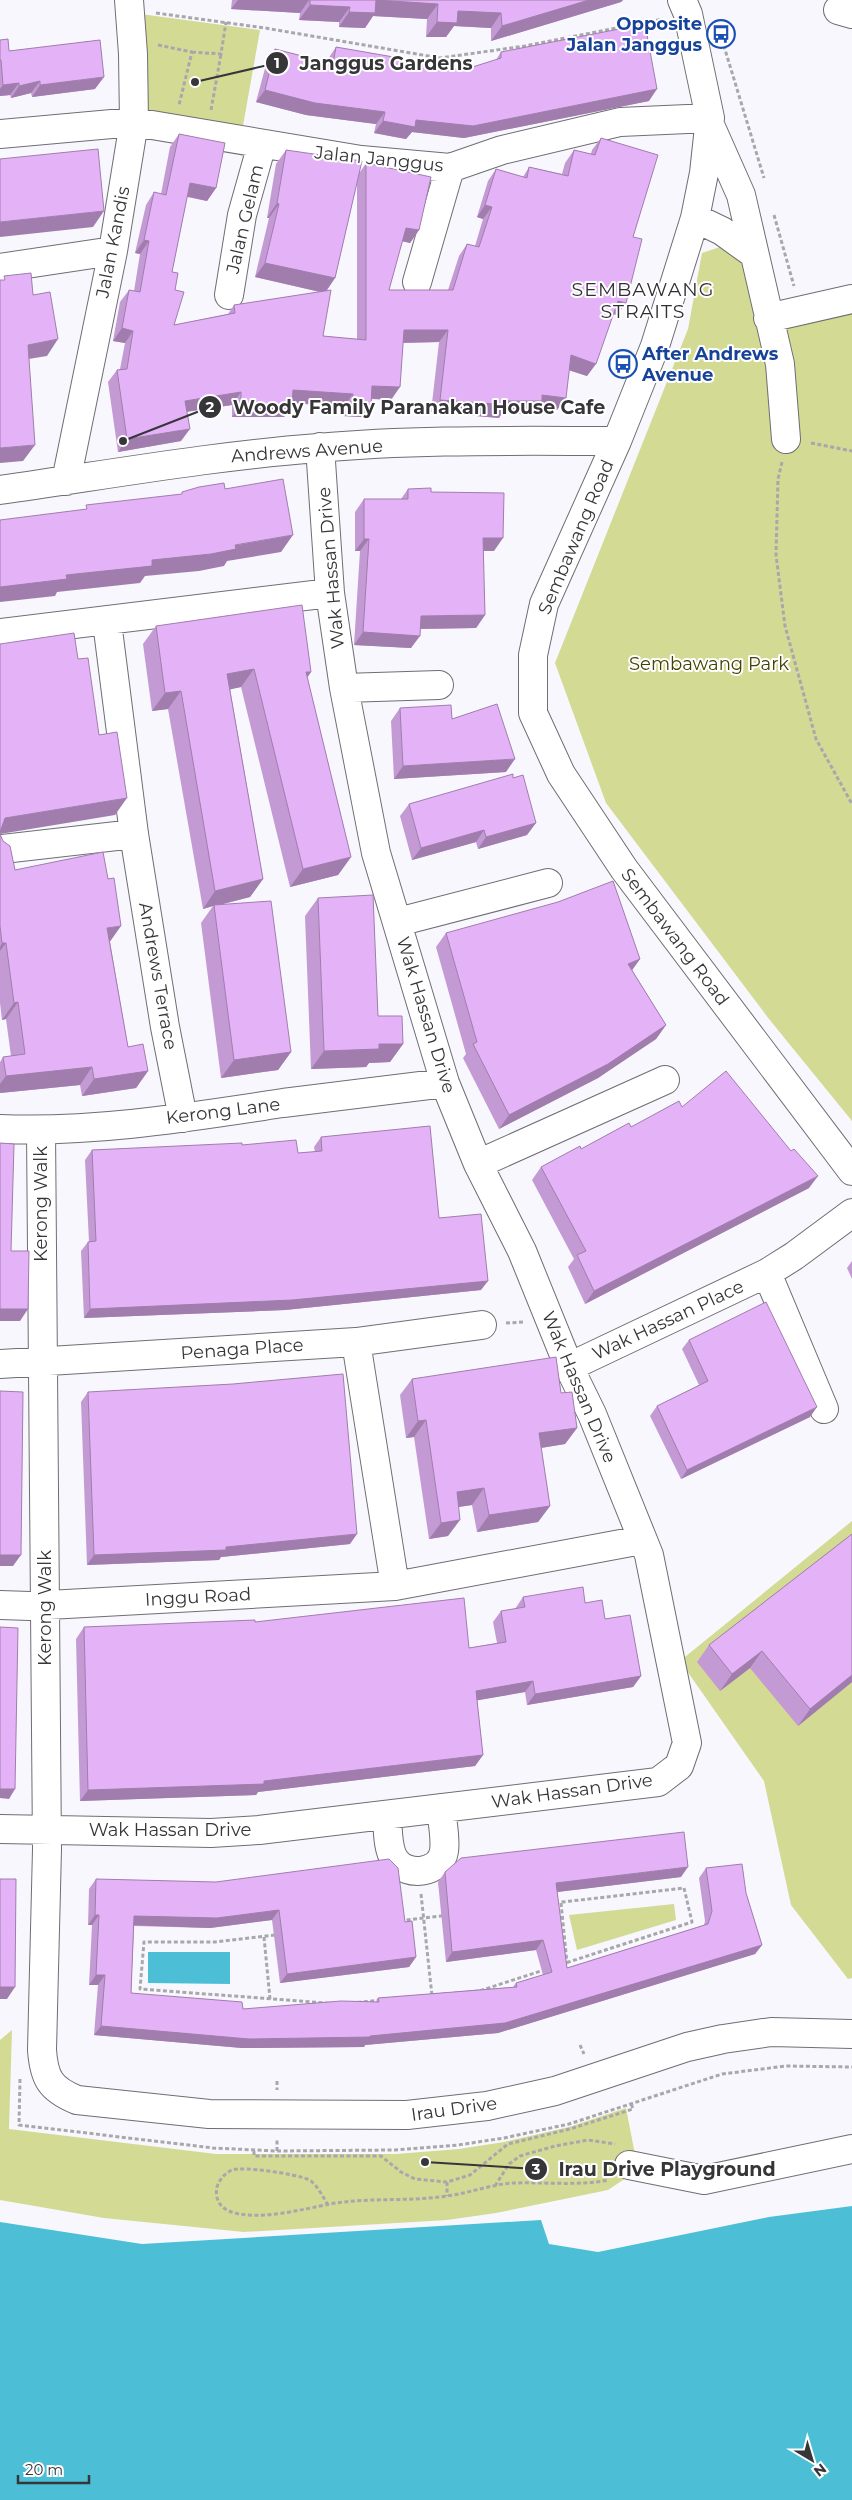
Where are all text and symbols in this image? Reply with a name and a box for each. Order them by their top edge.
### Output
place label: Opposite Jalan Janggus [566,13,702,56]
bus stop icon: Opposite Jalan Janggus [706,19,736,49]
callout: Janggus Gardens [265,46,483,80]
text: Janggus Gardens [298,52,473,75]
text: 1 [274,53,280,72]
street label: Jalan Janggus [313,141,445,177]
street label: Jalan Gelam [222,162,268,277]
street label: Jalan Kandis [91,184,135,301]
district label: SEMBAWANG STRAITS [572,278,714,323]
place label: After Andrews Avenue [641,343,779,386]
bus stop icon: After Andrews Avenue [608,349,638,379]
callout: Woody Family Paranakan House Cafe [197,390,615,424]
text: Woody Family Paranakan House Cafe [233,396,605,419]
text: 2 [206,397,215,416]
street label: Andrews Avenue [230,435,384,467]
street label: Sembawang Road [533,456,619,618]
street label: Wak Hassan Drive [313,486,349,650]
park label: Sembawang Park [629,653,789,675]
street label: Sembawang Road [616,864,734,1010]
street label: Andrews Terrace [134,901,182,1052]
street label: Wak Hassan Drive [392,934,460,1096]
street label: Kerong Lane [165,1093,282,1129]
street label: Kerong Walk [30,1146,52,1262]
street label: Wak Hassan Place [589,1275,747,1365]
street label: Wak Hassan Drive [537,1308,621,1466]
street label: Penaga Place [180,1334,304,1364]
street label: Kerong Walk [34,1550,56,1666]
street label: Inggu Road [144,1583,252,1611]
street label: Wak Hassan Drive [490,1769,654,1813]
street label: Wak Hassan Drive [89,1819,251,1841]
street label: Irau Drive [410,2092,498,2126]
callout: Irau Drive Playground [524,2152,786,2186]
text: Irau Drive Playground [558,2158,776,2181]
text: 3 [531,2159,541,2178]
north arrow [787,2435,837,2485]
scale bar [18,2452,89,2484]
text: 20 m [25,2460,63,2479]
text: N [810,2460,830,2481]

